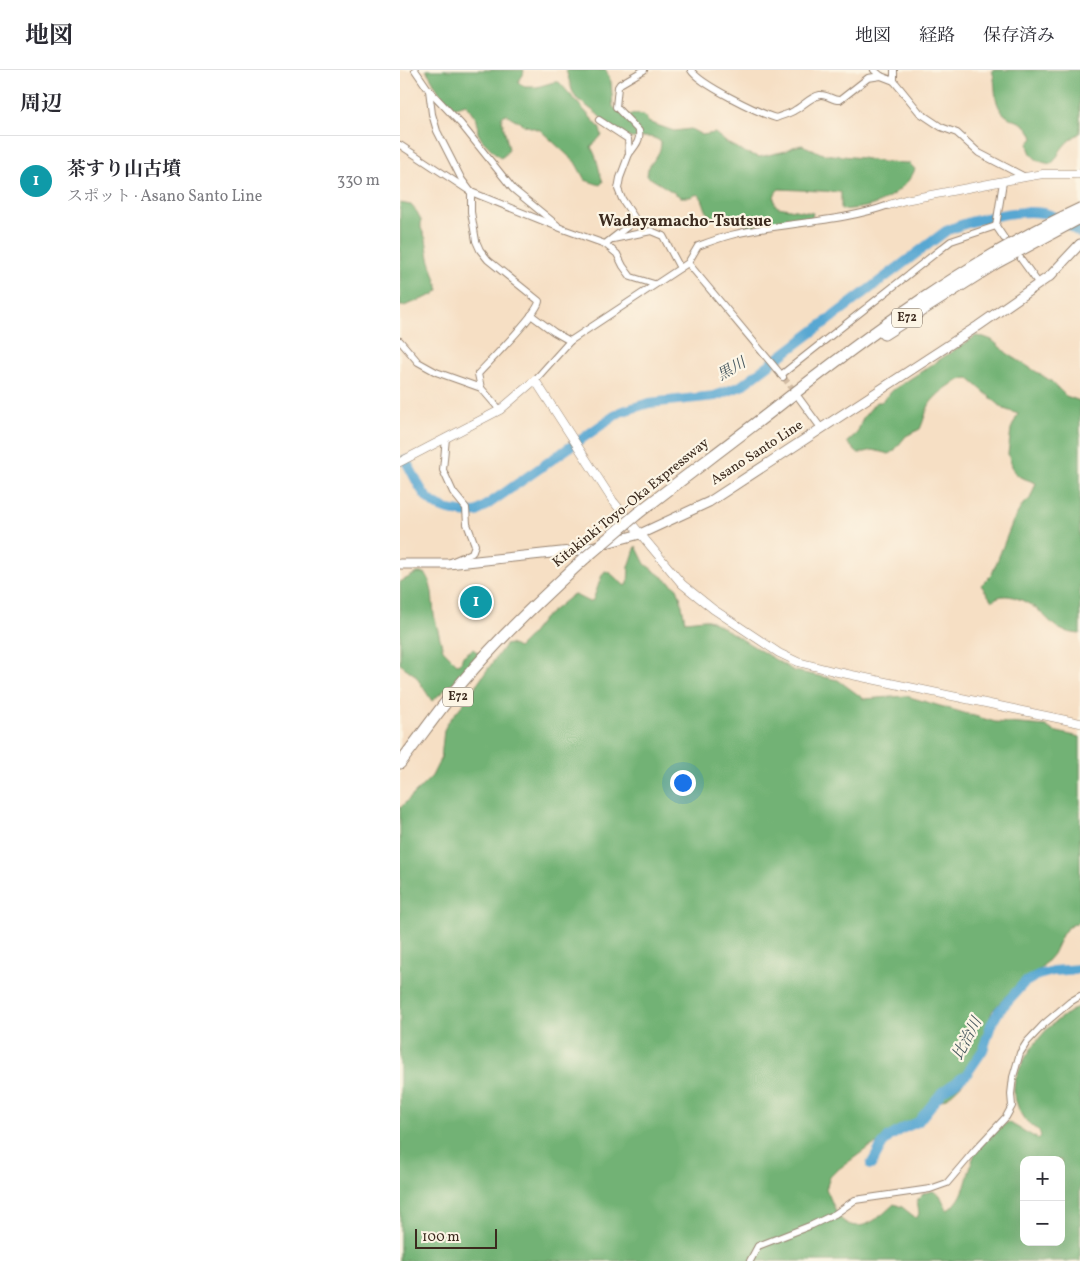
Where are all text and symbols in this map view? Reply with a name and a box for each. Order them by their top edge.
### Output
text: 地図 [25,20,73,54]
text: 地図 [855,24,891,49]
text: 経路 [919,24,955,49]
text: 保存済み [983,24,1055,49]
text: 周辺 [20,90,62,119]
text: 茶すり山古墳 [67,157,181,183]
text: 1 [33,170,39,192]
text: 330 m [337,170,380,192]
text: スポット · Asano Santo Line [67,186,262,208]
district label: Wadayamacho-Tsutsue [599,211,771,233]
road number: E72 [892,308,922,328]
water label: 黒川 [714,352,752,387]
street label: Asano Santo Line [707,416,807,490]
street label: Kitakinki Toyo-Oka Expressway [549,434,714,572]
pin: 1 [460,583,492,621]
road number: E72 [443,688,473,706]
your location [670,770,696,796]
water label: 比治川 [948,1012,989,1064]
map controls [1020,1156,1065,1246]
button: + [1020,1156,1065,1201]
button: − [1020,1201,1065,1246]
scale bar [415,1226,498,1249]
text: 100 m [422,1228,460,1247]

